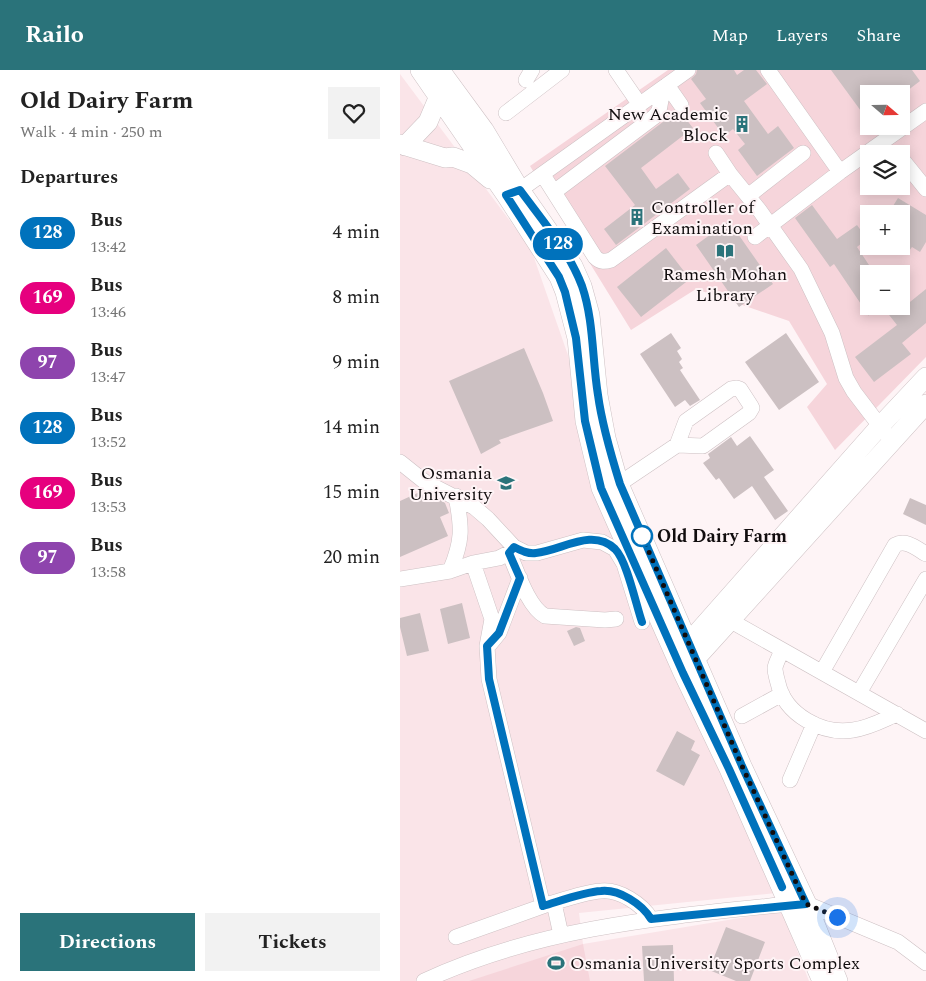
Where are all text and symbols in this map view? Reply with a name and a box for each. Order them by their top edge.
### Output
text: Railo [25,17,84,53]
text: Map [712,22,748,49]
text: Layers [776,22,828,49]
text: Share [856,22,901,49]
text: Old Dairy Farm [20,83,193,119]
north arrow [860,85,910,135]
map controls [860,85,910,315]
button: heart [328,87,380,139]
place label: New Academic Block [608,101,728,149]
building icon: New Academic Block [732,114,752,134]
text: Walk · 4 min · 250 m [20,120,163,144]
button: layers [860,145,910,195]
text: Departures [20,163,118,192]
place label: Controller of Examination [651,194,756,242]
button: + [860,205,910,255]
text: Bus [90,206,123,235]
building icon: Controller of Examination [627,207,647,227]
text: 4 min [332,218,380,247]
text: 128 [32,219,63,246]
line badge: 128 [529,228,587,260]
text: 128 [543,230,573,257]
text: 13:42 [90,235,126,259]
library icon: Ramesh Mohan Library [715,241,735,261]
place label: Ramesh Mohan Library [663,261,787,309]
button: − [860,265,910,315]
text: Bus [90,271,123,300]
text: 8 min [332,283,380,312]
text: 169 [32,284,63,311]
text: 13:46 [90,300,126,324]
text: Bus [90,336,123,365]
text: 9 min [332,348,380,377]
text: 97 [37,349,58,376]
text: 13:47 [90,365,126,389]
text: Bus [90,401,123,430]
text: 14 min [323,413,380,442]
text: 128 [32,414,63,441]
text: 13:52 [90,430,126,454]
place label: Osmania University [409,460,493,508]
text: Bus [90,466,123,495]
school or university icon: Osmania University [496,473,516,493]
text: 15 min [323,478,380,507]
text: 169 [32,479,63,506]
text: 13:53 [90,495,126,519]
place label: Old Dairy Farm [657,523,787,550]
marker: Old Dairy Farm [631,525,653,547]
text: Bus [90,531,123,560]
text: 20 min [323,543,380,572]
text: 97 [37,544,58,571]
text: 13:58 [90,560,126,584]
your location [825,905,850,930]
button: Directions [20,913,195,971]
button: Tickets [205,913,380,971]
place label: Osmania University Sports Complex [570,950,860,977]
sports icon: Osmania University Sports Complex [546,953,566,973]

